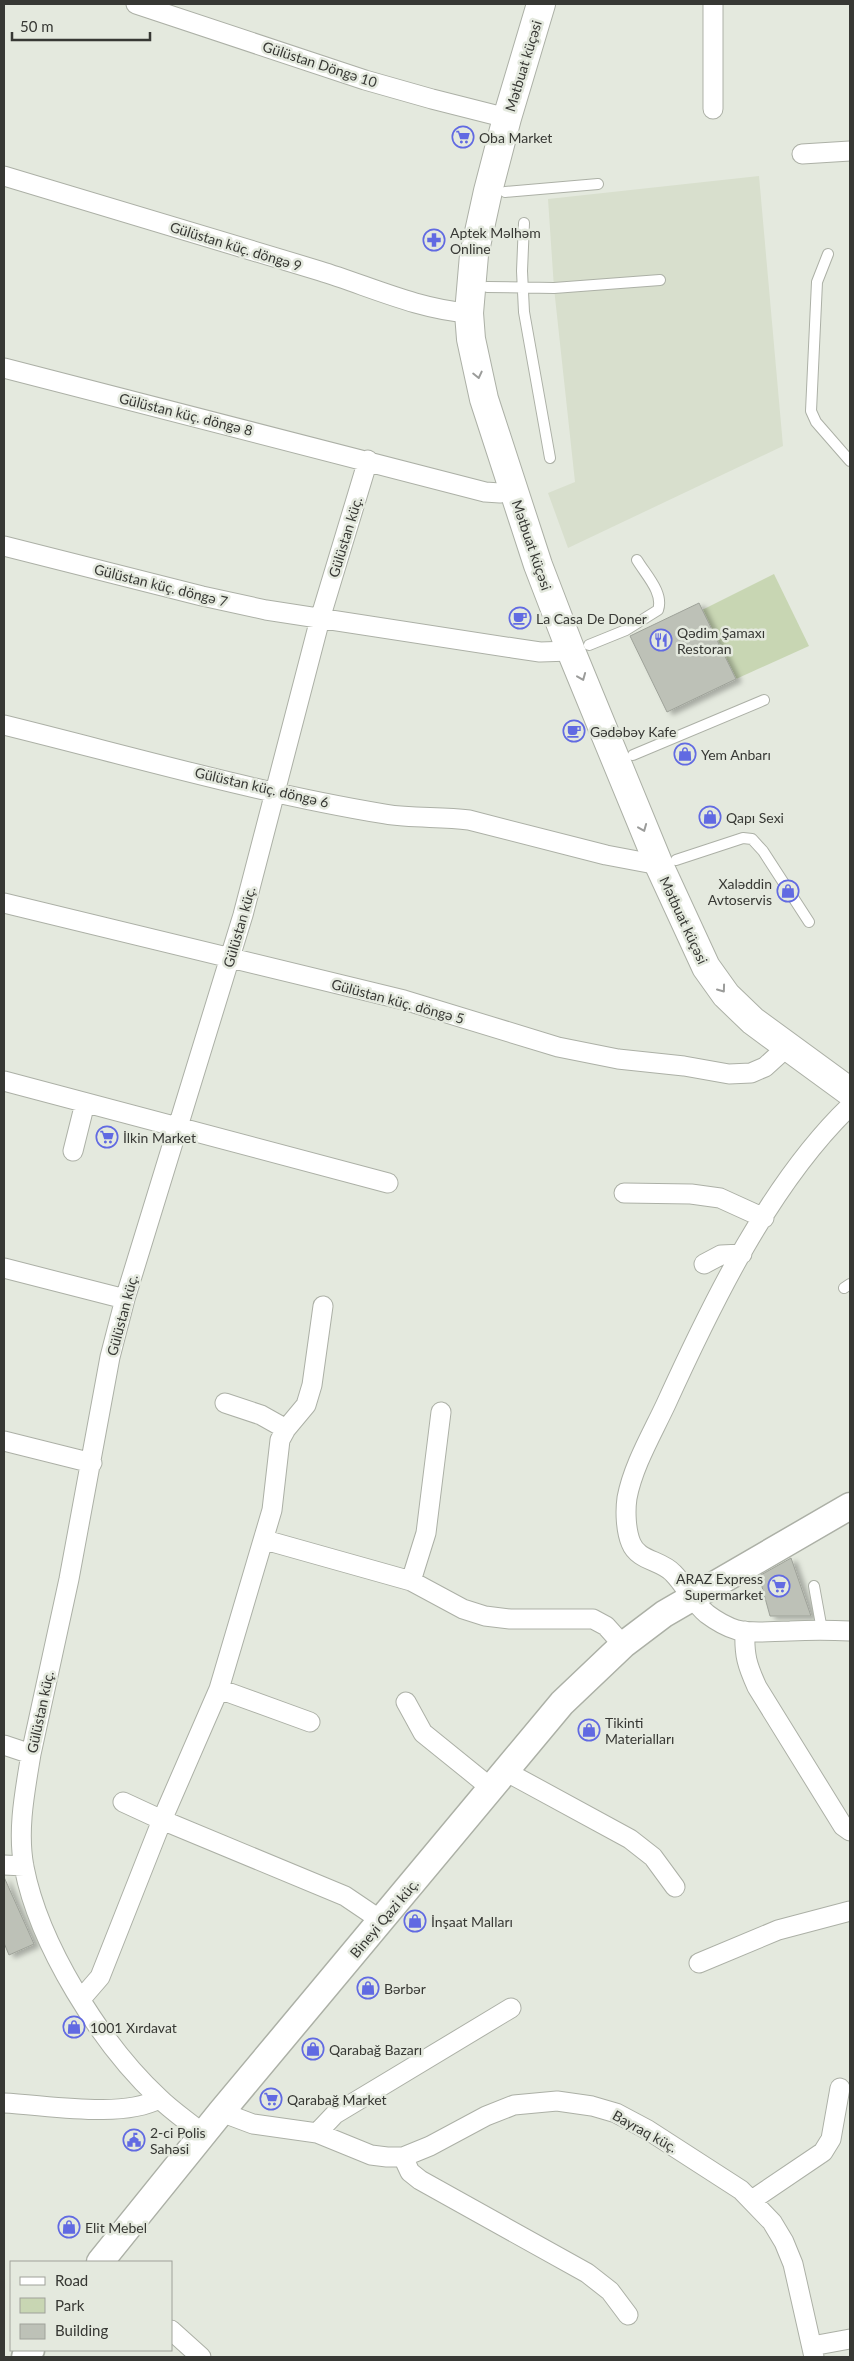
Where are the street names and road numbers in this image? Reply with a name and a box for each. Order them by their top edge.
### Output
street label: Mətbuat küçəsi [501,18,545,114]
street label: Gülüstan Döngə 10 [261,37,379,91]
street label: Gülüstan küç. döngə 9 [168,218,304,274]
street label: Gülüstan küç. döngə 8 [118,389,254,439]
street label: Gülüstan küç. [325,495,365,579]
street label: Mətbuat küçəsi [509,497,555,593]
street label: Gülüstan küç. döngə 7 [93,560,229,610]
street label: Gülüstan küç. döngə 6 [193,763,331,811]
street label: Mətbuat küçəsi [656,874,712,966]
street label: Gülüstan küç. [219,885,259,969]
street label: Gülüstan küç. döngə 5 [330,975,466,1027]
street label: Gülüstan küç. [103,1273,141,1357]
street label: Gülüstan küç. [23,1669,57,1755]
street label: Bineyi Qazi küç. [346,1875,422,1961]
street label: Bayraq küç. [610,2106,680,2156]

